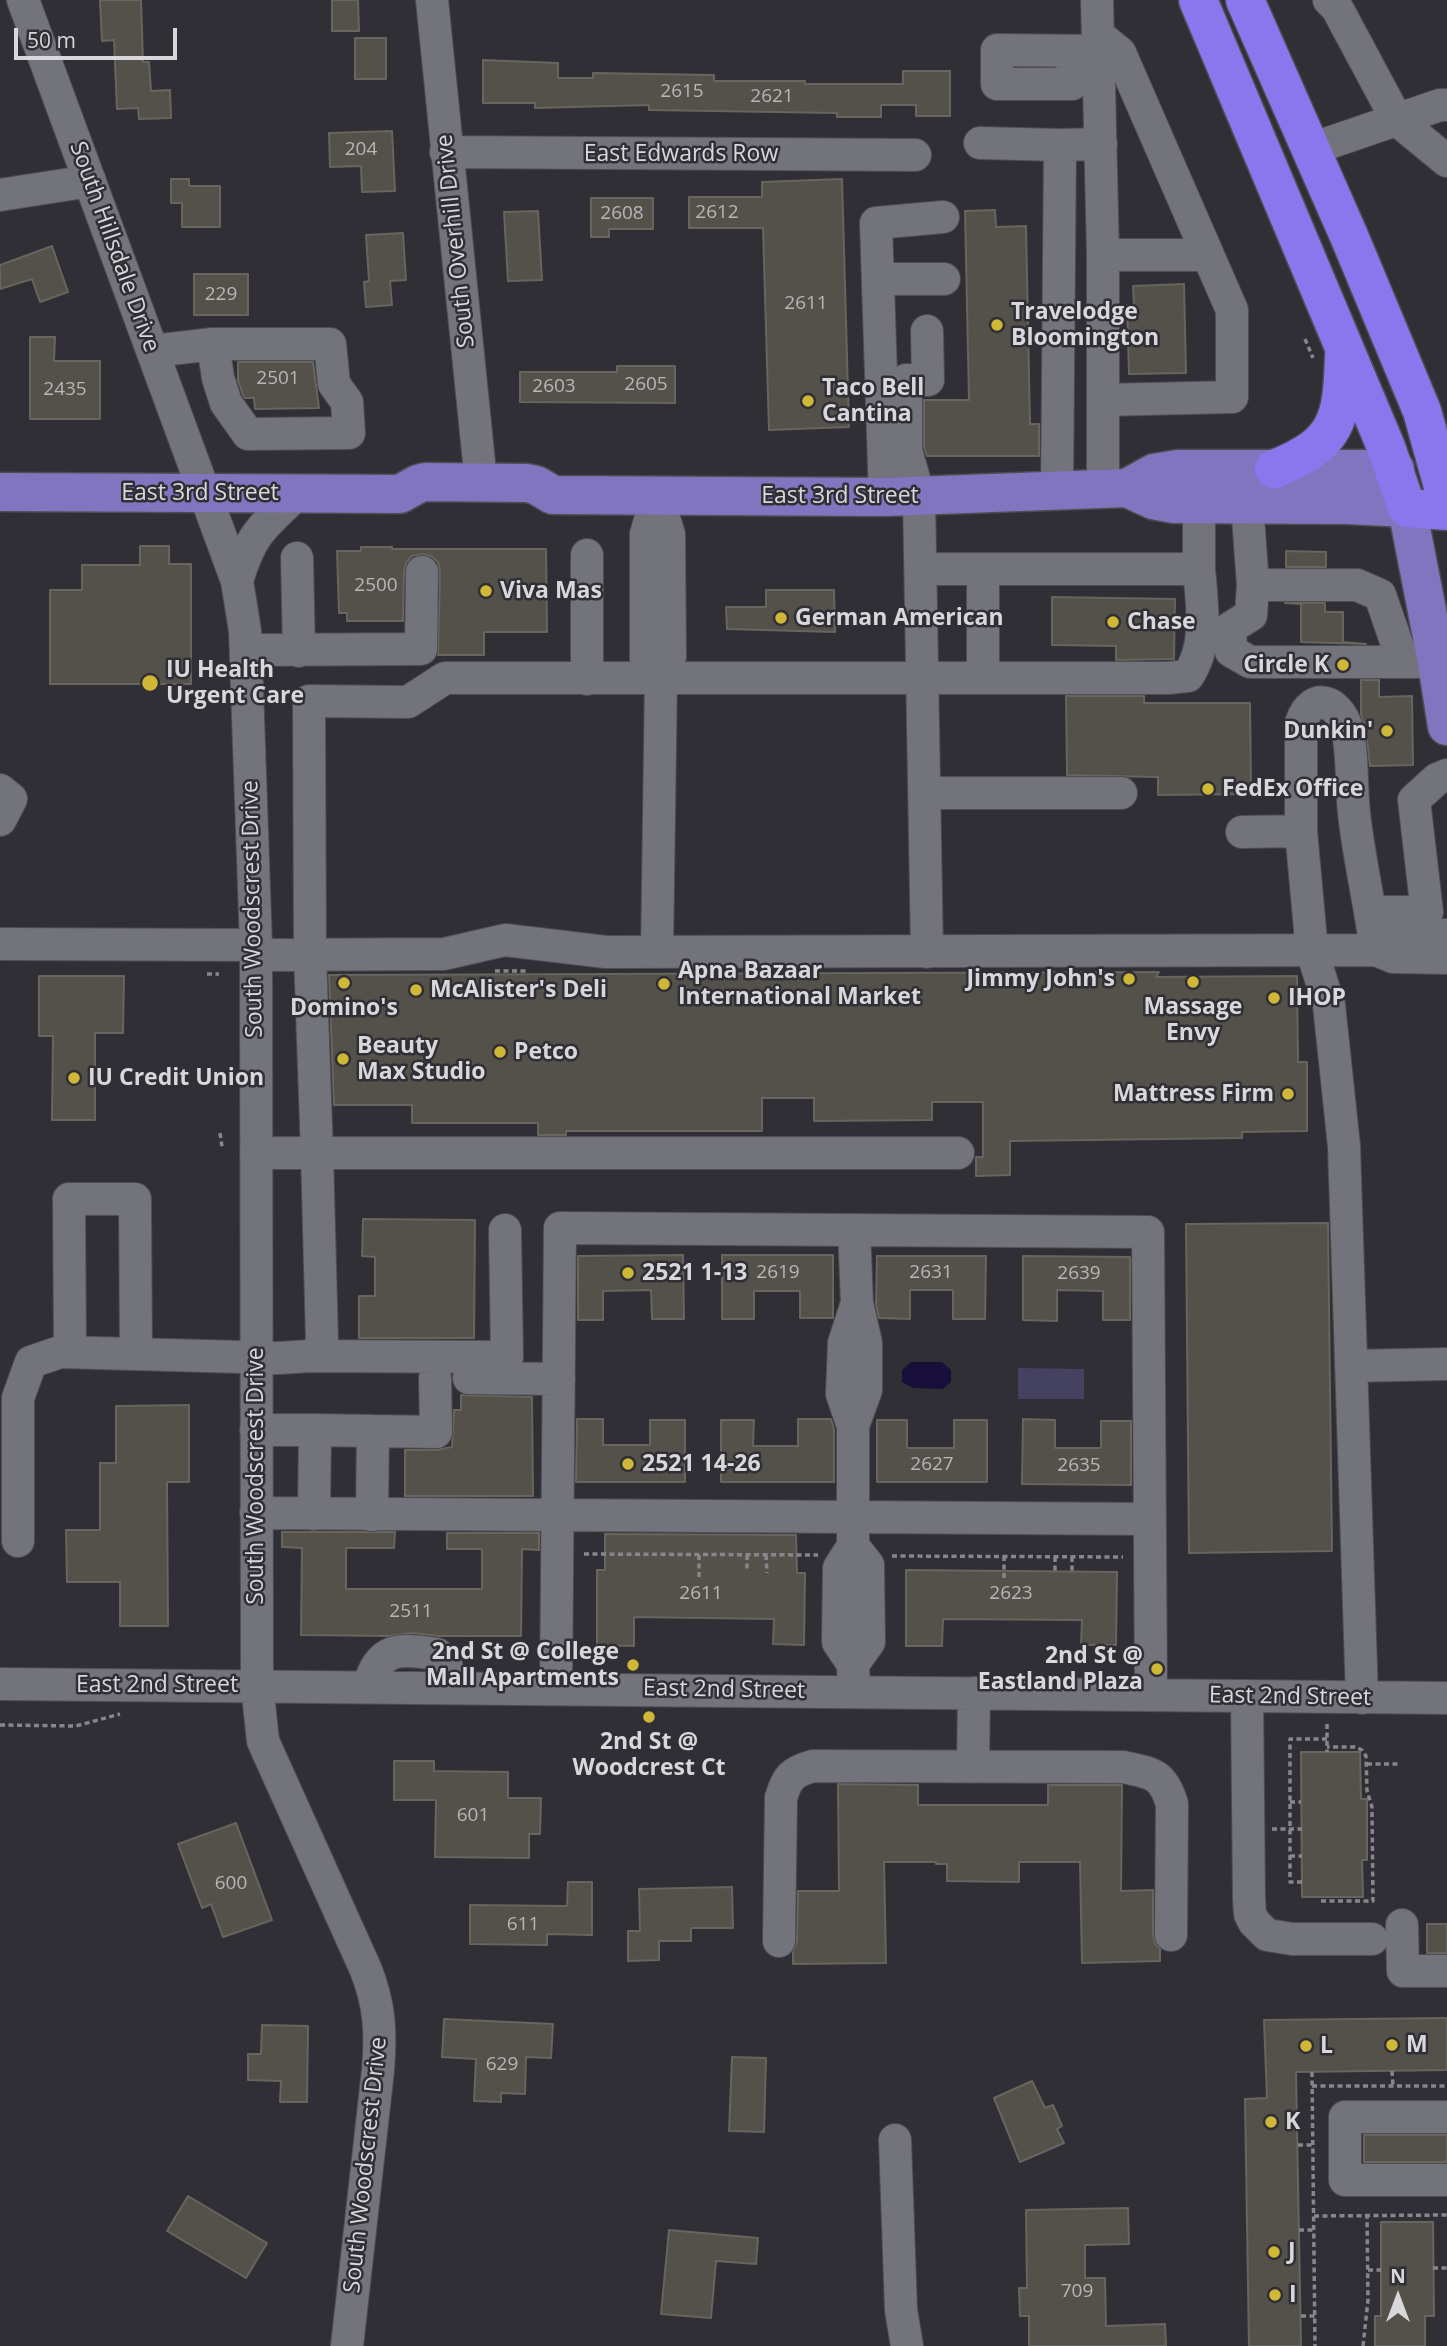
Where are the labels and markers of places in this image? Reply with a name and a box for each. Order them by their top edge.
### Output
place label: Travelodge Bloomington [1011,298,1159,352]
marker: Travelodge Bloomington [989,317,1005,333]
place label: Taco Bell Cantina [822,374,924,428]
marker: Taco Bell Cantina [800,393,816,409]
place label: Viva Mas [500,577,602,605]
marker: Viva Mas [478,583,494,599]
place label: German American [795,604,1004,632]
place label: Chase [1127,608,1196,636]
marker: German American [773,610,789,626]
marker: Chase [1105,614,1121,630]
place label: Circle K [1243,651,1329,679]
place label: IU Health Urgent Care [166,656,304,710]
marker: Circle K [1335,657,1351,673]
marker: IU Health Urgent Care [140,673,160,693]
place label: Dunkin' [1283,717,1373,745]
marker: Dunkin' [1379,723,1395,739]
place label: FedEx Office [1222,775,1363,803]
marker: FedEx Office [1200,781,1216,797]
place label: Apna Bazaar International Market [678,957,921,1011]
place label: Jimmy John's [966,965,1115,993]
marker: Jimmy John's [1121,971,1137,987]
marker: Massage Envy [1185,974,1201,990]
marker: Domino's [336,975,352,991]
place label: McAlister's Deli [430,976,607,1004]
marker: Apna Bazaar International Market [656,976,672,992]
marker: McAlister's Deli [408,982,424,998]
place label: IHOP [1288,984,1346,1012]
marker: IHOP [1266,990,1282,1006]
place label: Massage Envy [1144,993,1242,1047]
place label: Domino's [290,994,398,1022]
place label: Beauty Max Studio [357,1032,485,1086]
place label: Petco [514,1038,578,1066]
marker: Petco [492,1044,508,1060]
marker: Beauty Max Studio [335,1051,351,1067]
place label: IU Credit Union [88,1064,264,1092]
marker: IU Credit Union [66,1070,82,1086]
place label: Mattress Firm [1113,1080,1274,1108]
marker: Mattress Firm [1280,1086,1296,1102]
place label: 2521 1-13 [642,1259,747,1287]
marker: 2521 1-13 [620,1265,636,1281]
place label: 2521 14-26 [642,1450,761,1478]
marker: 2521 14-26 [620,1456,636,1472]
place label: 2nd St @ College Mall Apartments [426,1638,619,1692]
place label: 2nd St @ Eastland Plaza [978,1642,1143,1696]
marker: 2nd St @ College Mall Apartments [625,1657,641,1673]
marker: 2nd St @ Eastland Plaza [1149,1661,1165,1677]
marker: 2nd St @ Woodcrest Ct [641,1709,657,1725]
place label: 2nd St @ Woodcrest Ct [572,1728,726,1782]
place label: M [1406,2031,1428,2059]
place label: L [1320,2032,1333,2060]
marker: M [1384,2037,1400,2053]
marker: L [1298,2038,1314,2054]
place label: K [1285,2108,1300,2136]
marker: K [1263,2114,1279,2130]
place label: J [1288,2238,1296,2266]
marker: J [1266,2244,1282,2260]
place label: I [1289,2281,1297,2309]
marker: I [1267,2287,1283,2303]

